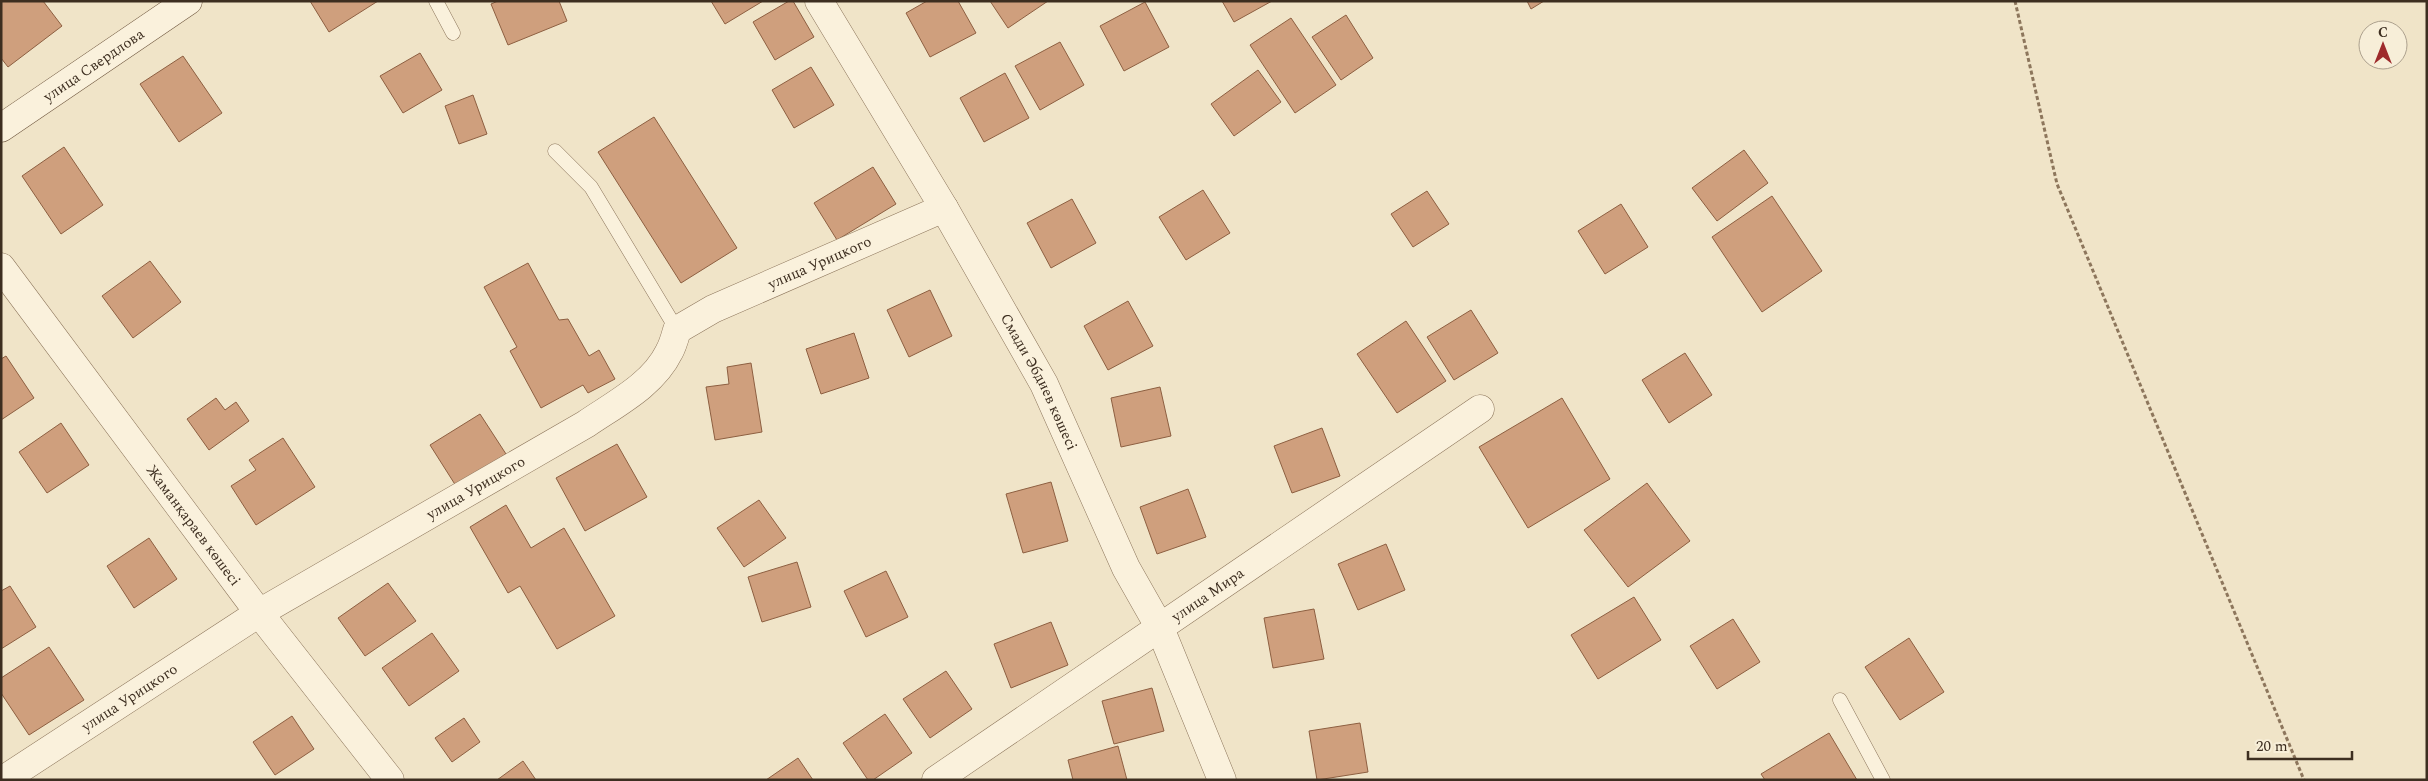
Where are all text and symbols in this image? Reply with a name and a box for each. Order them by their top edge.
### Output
north arrow [2358,20,2408,70]
street label: улица Свердлова [38,22,150,109]
text: С [2378,22,2388,43]
street label: улица Урицкого [763,230,875,296]
street label: Смади Әбдиев көшесі [994,309,1083,454]
street label: улица Урицкого [421,450,530,526]
street label: Жаманқараев көшесі [140,460,246,591]
street label: улица Мира [1166,562,1250,629]
street label: улица Урицкого [76,658,182,738]
scale bar [2248,728,2352,760]
text: 20 m [2256,735,2288,758]

